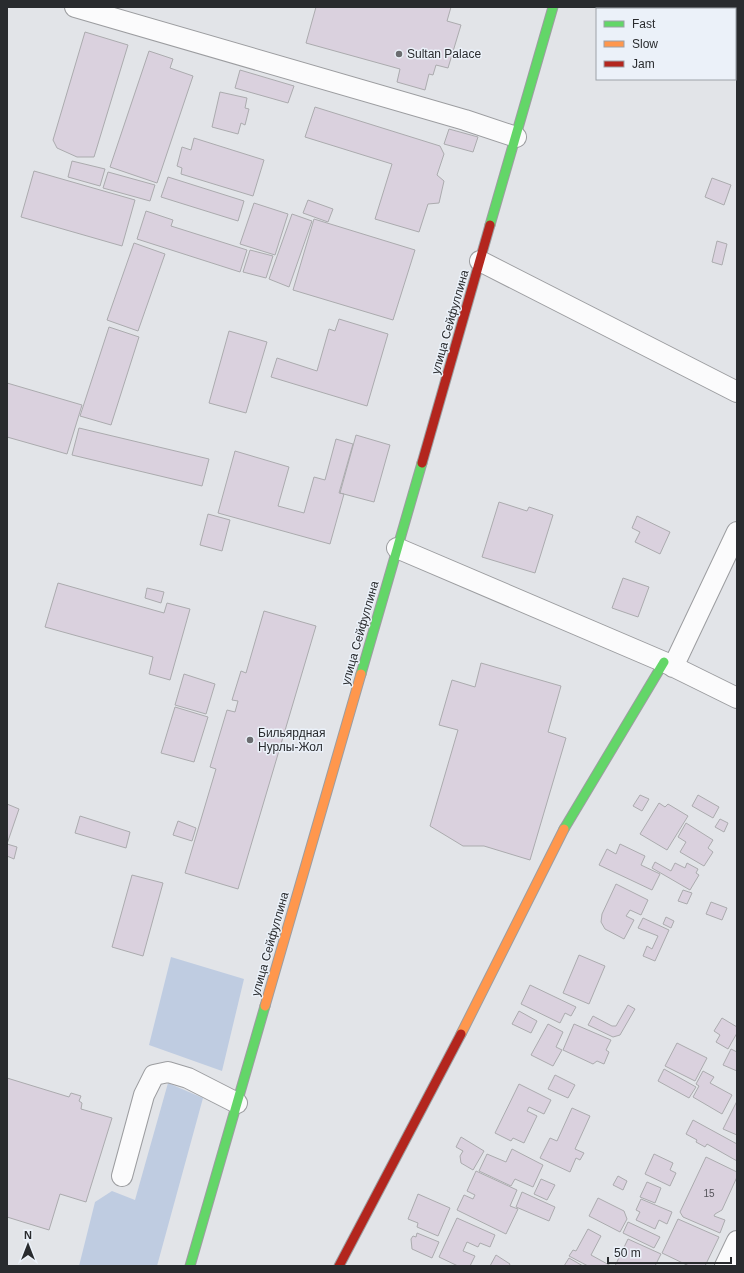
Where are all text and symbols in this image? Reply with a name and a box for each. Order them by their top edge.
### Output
legend [596,8,736,80]
text: Fast [632,17,656,31]
text: Slow [632,37,658,51]
place label: Sultan Palace [407,47,481,61]
marker: Sultan Palace [394,49,404,59]
text: Jam [632,57,655,71]
street label: улица Сейфуллина [428,268,472,376]
street label: улица Сейфуллина [338,579,382,687]
place label: Бильярдная Нурлы-Жол [258,726,326,754]
marker: Бильярдная Нурлы-Жол [245,735,255,745]
street label: улица Сейфуллина [248,890,292,998]
house number: 15 [703,1188,715,1199]
north arrow [8,1225,48,1265]
text: N [24,1229,32,1241]
scale bar [608,1239,731,1265]
text: 50 m [614,1246,641,1260]

